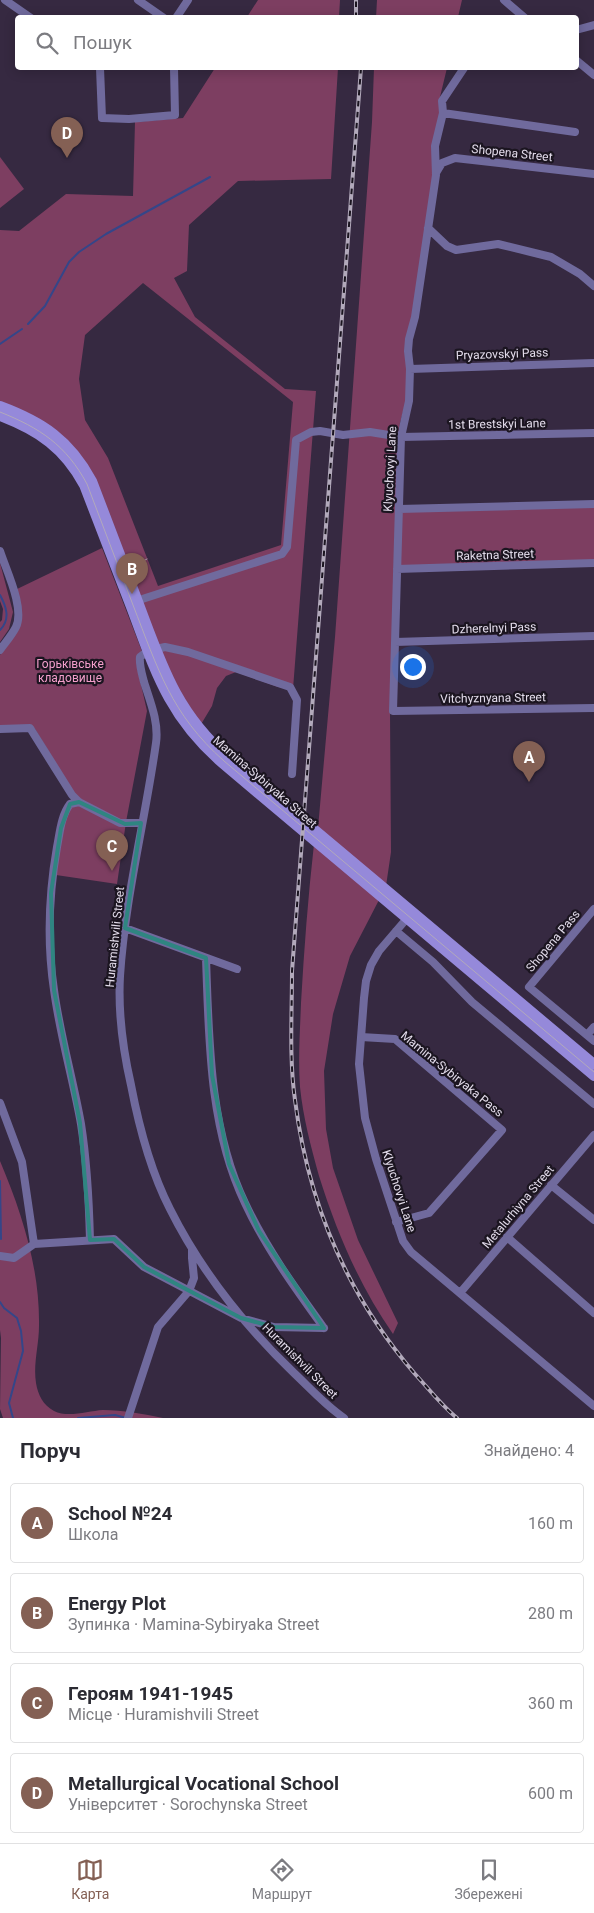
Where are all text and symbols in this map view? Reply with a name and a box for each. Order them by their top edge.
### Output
search box [15,15,579,70]
icon: search [33,29,61,57]
text: Пошук [73,31,132,54]
pin: D [51,117,83,158]
street label: Shopena Street [471,142,553,164]
street label: Pryazovskyi Pass [456,345,548,363]
street label: 1st Brestskyi Lane [448,416,546,432]
street label: Klyuchovyi Lane [381,426,399,512]
street label: Raketna Street [456,547,534,563]
pin: B [116,553,148,594]
street label: Dzherelnyi Pass [451,620,537,636]
your location [400,654,426,680]
park label: Горьківське кладовище [36,657,104,685]
street label: Vitchyznyana Street [440,690,546,706]
street label: Mamina-Sybiryaka Street [210,733,320,831]
pin: A [513,741,545,782]
pin: C [96,830,128,871]
street label: Huramishvili Street [103,886,127,988]
street label: Shopena Pass [523,907,583,975]
street label: Mamina-Sybiryaka Pass [398,1028,506,1120]
street label: Klyuchovyi Lane [379,1148,419,1234]
street label: Metalurhiyna Street [479,1163,557,1251]
street label: Huramishvili Street [259,1320,341,1402]
text: Поруч [20,1439,81,1463]
text: Знайдено: 4 [484,1441,574,1460]
text: School №24 [68,1502,173,1525]
text: A [32,1514,42,1533]
text: 160 m [528,1514,573,1533]
text: Школа [68,1525,119,1544]
text: Energy Plot [68,1592,166,1615]
text: B [32,1604,42,1623]
text: 280 m [528,1604,573,1623]
text: Зупинка · Mamina-Sybiryaka Street [68,1615,319,1634]
text: Героям 1941-1945 [68,1682,233,1705]
text: C [32,1694,42,1713]
text: 360 m [528,1694,573,1713]
text: Місце · Huramishvili Street [68,1705,259,1724]
text: Metallurgical Vocational School [68,1772,339,1795]
text: D [32,1784,42,1803]
text: 600 m [528,1784,573,1803]
text: Університет · Sorochynska Street [68,1795,308,1814]
tab: Карта [71,1856,109,1902]
tab: Маршрут [252,1856,312,1902]
tab: Збережені [454,1856,523,1902]

